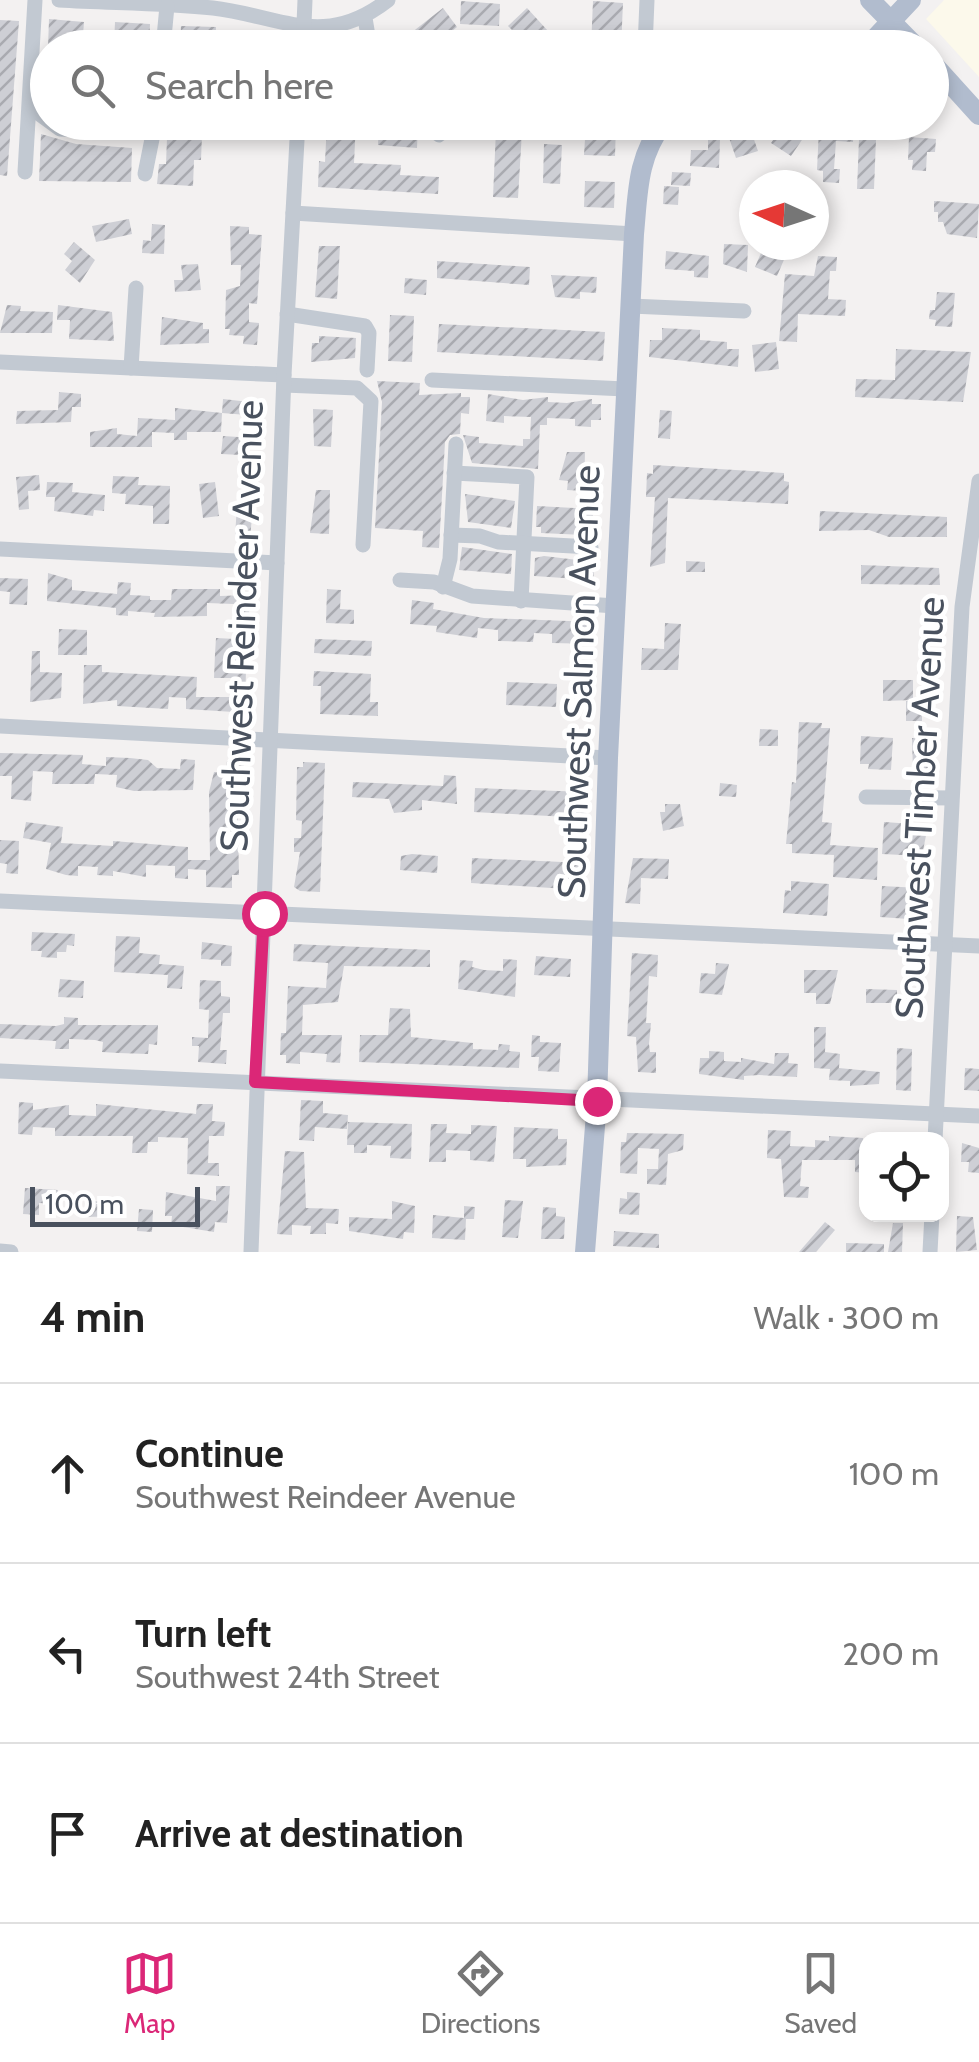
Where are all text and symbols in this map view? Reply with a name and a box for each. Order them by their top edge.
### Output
search box [30,30,949,140]
icon: search [65,58,120,113]
text: Search here [145,62,334,109]
north arrow [739,170,829,260]
street label: Southwest Reindeer Avenue [210,399,273,853]
street label: Southwest Salmon Avenue [547,464,610,900]
street label: Southwest Timber Avenue [885,596,954,1020]
route start [242,891,288,937]
route end [575,1079,621,1125]
map controls [859,1132,949,1222]
button: locate [859,1132,949,1222]
scale bar [30,1182,200,1226]
text: 100 m [45,1187,124,1221]
text: 4 min [40,1291,145,1343]
text: Walk · 300 m [753,1298,939,1337]
text: Continue [135,1430,284,1477]
icon: ahead [40,1446,95,1501]
text: 100 m [849,1454,939,1493]
text: Southwest Reindeer Avenue [135,1477,516,1516]
text: Turn left [135,1610,271,1657]
icon: left [40,1626,95,1681]
text: 200 m [842,1634,939,1673]
text: Southwest 24th Street [135,1657,439,1696]
icon: arrive [40,1806,95,1861]
text: Arrive at destination [135,1810,464,1857]
tab: Map [122,1946,177,2040]
tab: Directions [421,1946,540,2040]
tab: Saved [784,1946,857,2040]

